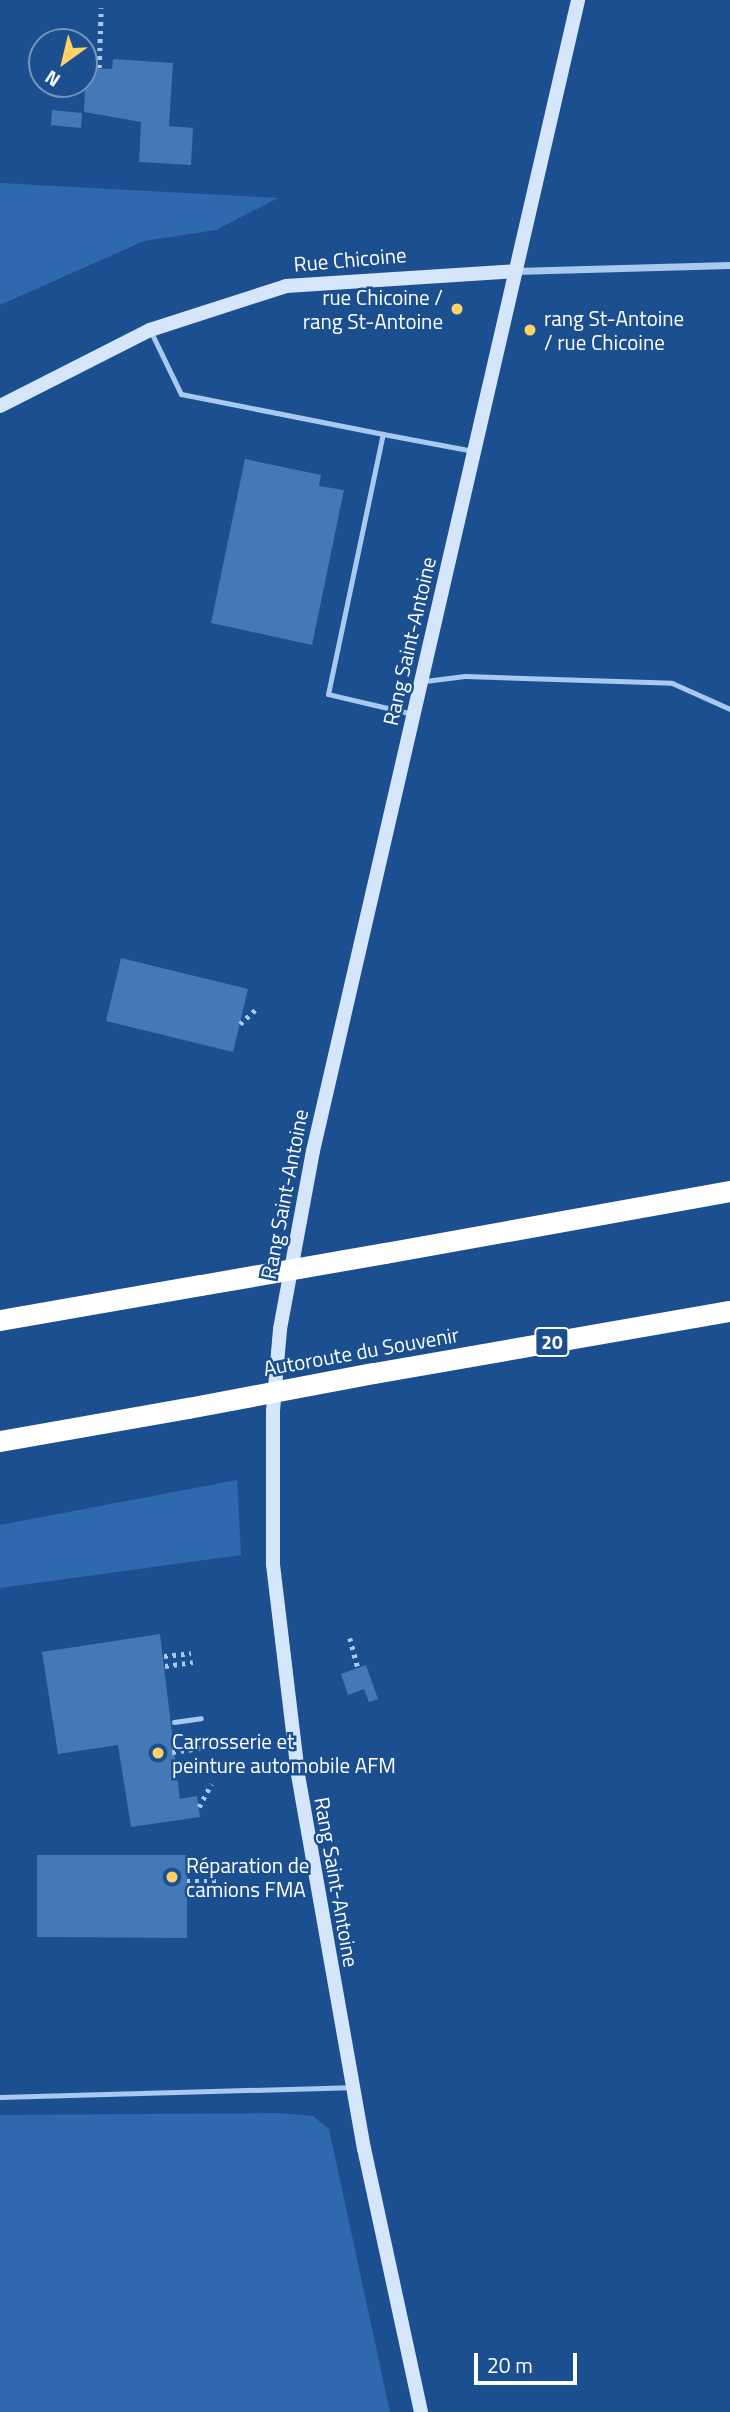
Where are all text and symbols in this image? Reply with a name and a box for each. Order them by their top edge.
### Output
north arrow [28,28,98,98]
text: N [39,63,66,95]
street label: Rue Chicoine [293,242,407,276]
place label: rue Chicoine / rang St-Antoine [303,284,443,334]
marker: rue Chicoine / rang St-Antoine [449,301,465,317]
place label: rang St-Antoine / rue Chicoine [544,305,684,355]
marker: rang St-Antoine / rue Chicoine [522,322,538,338]
street label: Rang Saint-Antoine [377,554,441,728]
street label: Rang Saint-Antoine [255,1107,313,1281]
street label: Autoroute du Souvenir [261,1321,461,1381]
road number: 20 [533,1326,571,1358]
place label: Carrosserie et peinture automobile AFM [172,1728,396,1778]
marker: Carrosserie et peinture automobile AFM [150,1745,166,1761]
street label: Rang Saint-Antoine [310,1795,364,1969]
place label: Réparation de camions FMA [186,1852,309,1902]
marker: Réparation de camions FMA [164,1869,180,1885]
scale bar [478,2338,581,2382]
text: 20 m [487,2349,533,2381]

